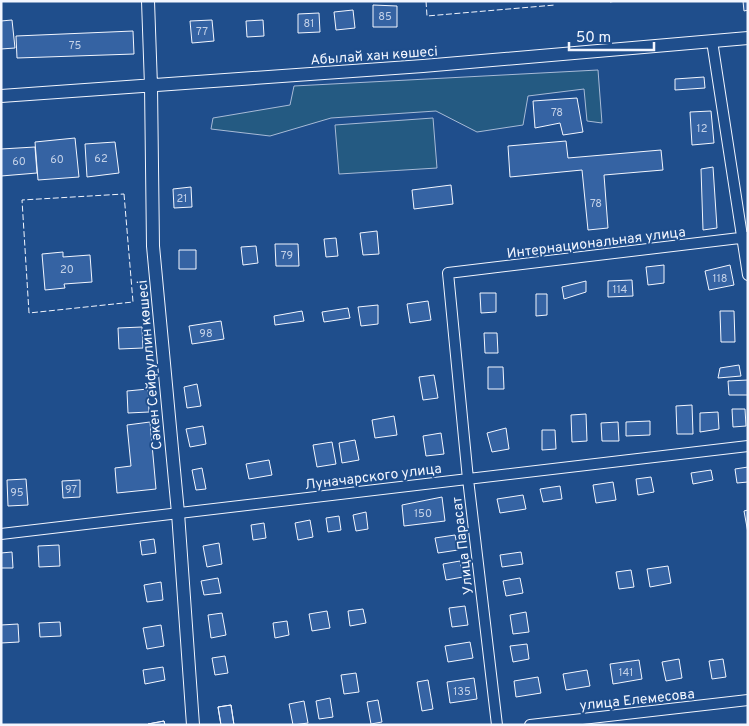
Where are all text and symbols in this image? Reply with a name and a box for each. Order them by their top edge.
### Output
house number: 85 [378,10,392,24]
house number: 81 [304,17,314,31]
scale bar [569,20,654,52]
house number: 77 [196,25,208,39]
text: 50 m [576,29,611,48]
house number: 75 [69,39,81,53]
street label: Абылай хан көшесі [310,44,438,69]
house number: 78 [551,106,563,120]
house number: 12 [697,122,707,136]
house number: 62 [94,152,108,166]
house number: 60 [50,153,64,167]
house number: 60 [12,155,26,169]
house number: 21 [177,192,187,206]
house number: 78 [590,197,602,211]
street label: Интернациональная улица [506,224,687,263]
house number: 79 [281,249,293,263]
house number: 20 [60,263,74,277]
house number: 118 [713,272,727,286]
street label: Сәкен Сейфуллин көшесі [135,279,166,450]
house number: 114 [613,283,628,297]
house number: 98 [199,327,213,341]
street label: Луначарского улица [304,461,443,494]
house number: 97 [65,483,77,497]
house number: 95 [10,486,24,500]
street label: Улица Парасат [449,496,478,596]
house number: 150 [414,507,432,521]
house number: 141 [619,666,633,680]
house number: 135 [453,685,471,699]
street label: улица Елемесова [579,686,696,715]

